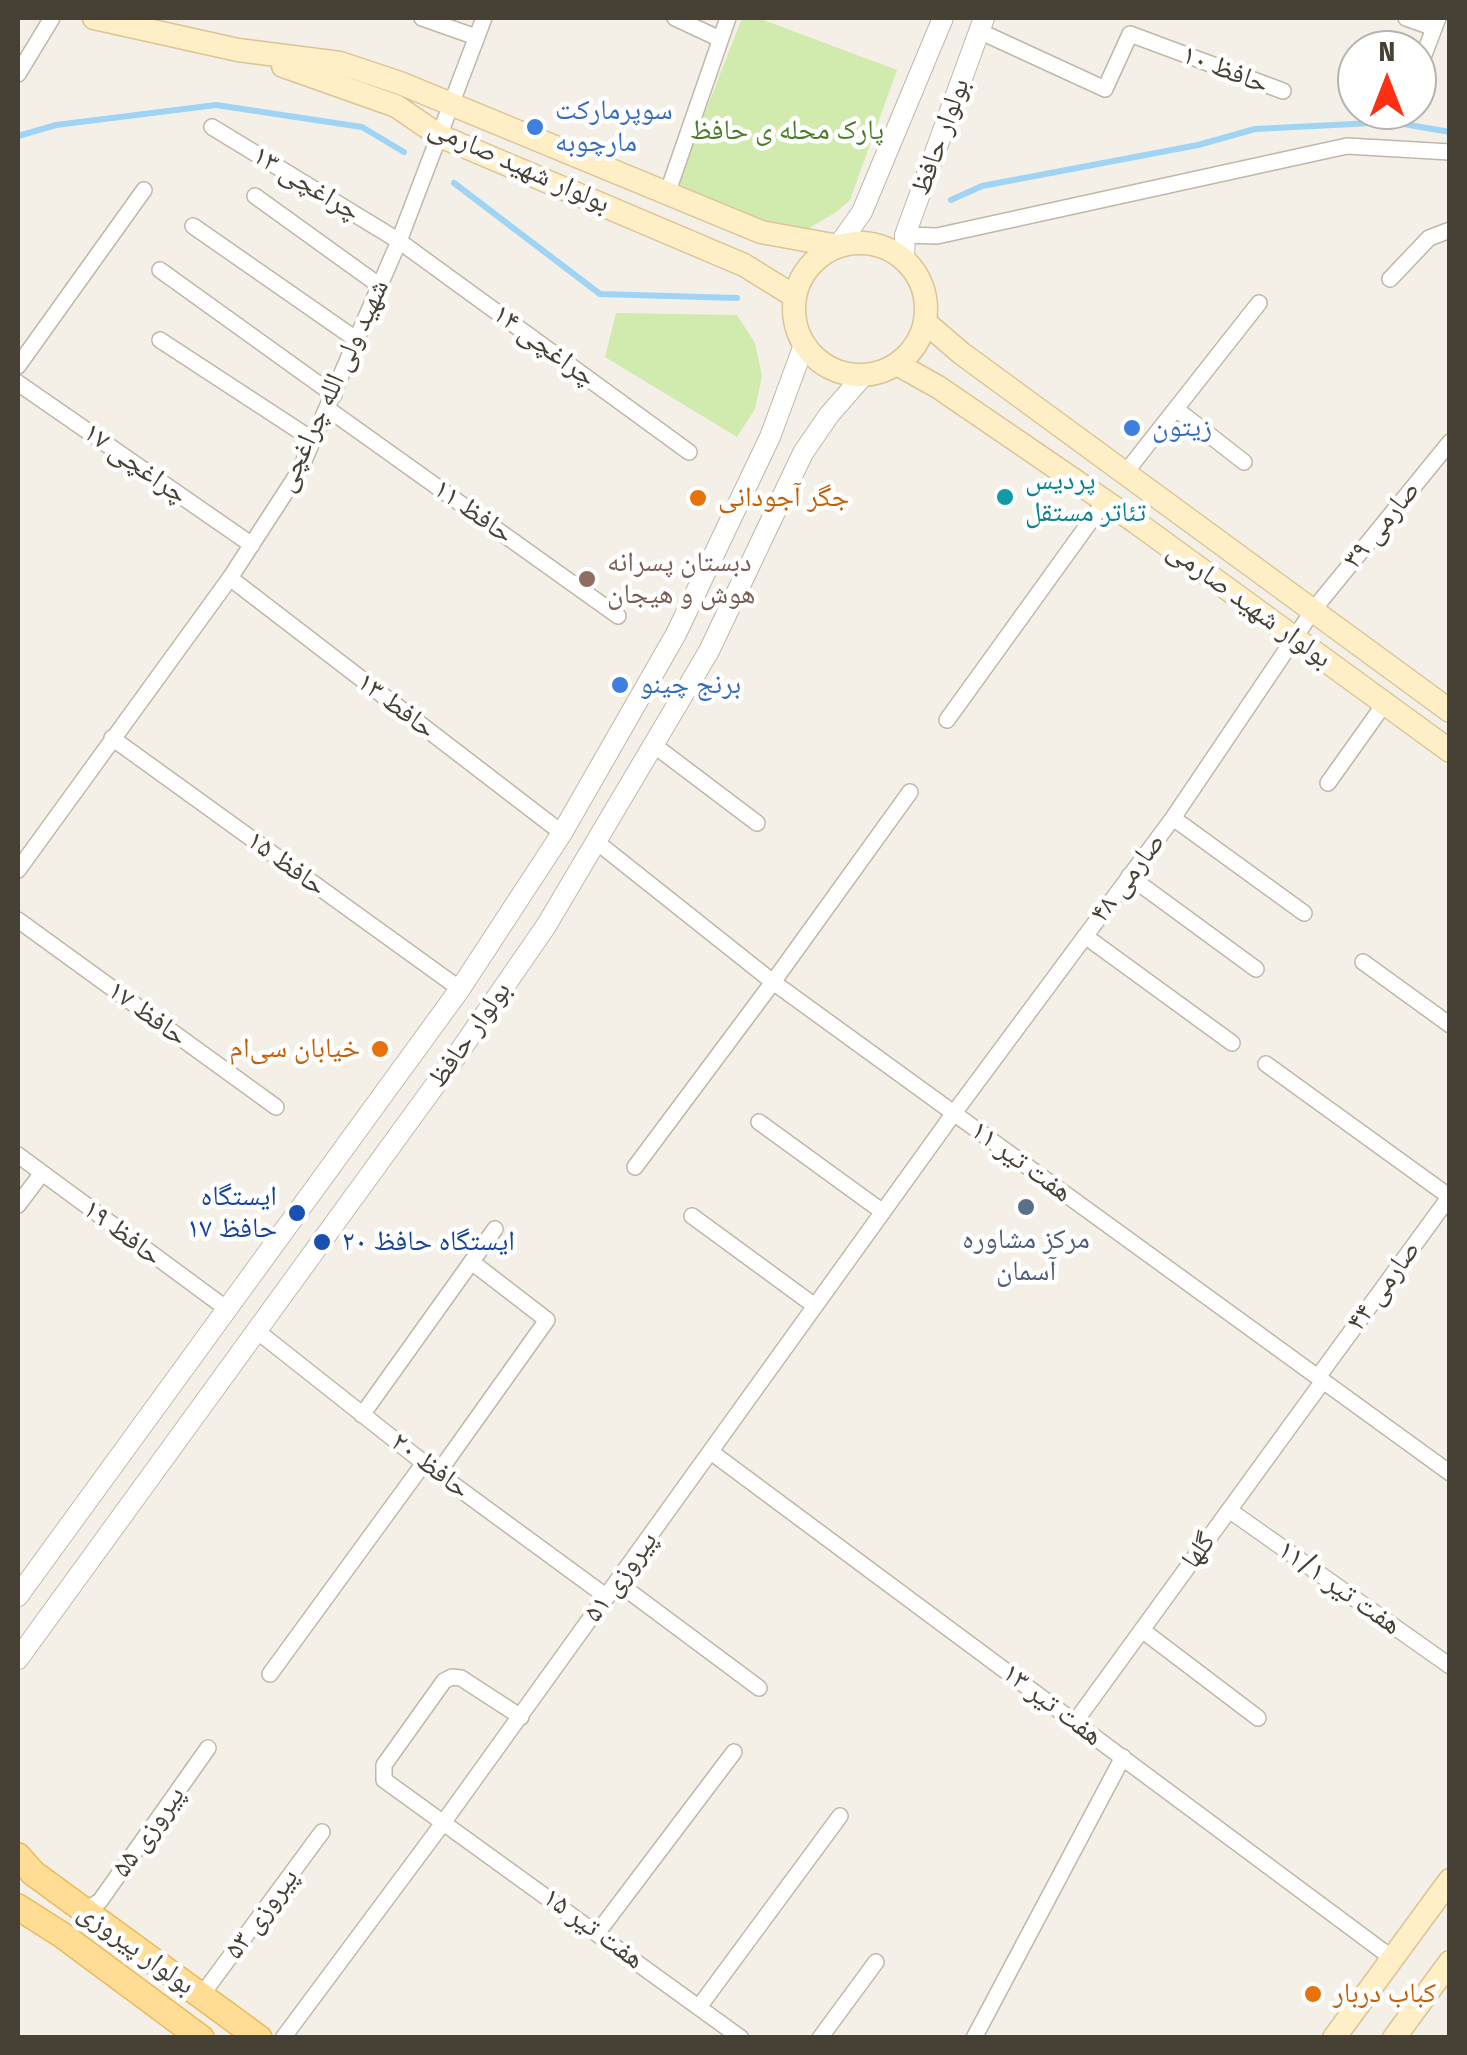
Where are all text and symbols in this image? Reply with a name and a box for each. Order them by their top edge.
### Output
north arrow [1337,30,1437,130]
text: N [1379,35,1395,68]
street label: حافظ ۱۰ [1177,38,1273,102]
street label: بولوار حافظ [904,74,978,200]
place label: سوپرمارکت مارچوبه [555,94,673,160]
street label: بولوار شهید صارمی [423,111,615,221]
park label: پارک محله ی حافظ [690,114,884,148]
marker: سوپرمارکت مارچوبه [524,116,546,138]
street label: چراغچی ۱۳ [246,139,366,229]
street label: شهید ولی الله چراغچی [269,275,397,497]
street label: چراغچی ۱۴ [486,297,602,395]
place label: زیتون [1152,411,1212,445]
street label: چراغچی ۱۷ [76,416,194,512]
marker: زیتون [1121,417,1143,439]
place label: پردیس تئاتر مستقل [1025,464,1146,530]
street label: حافظ ۱۱ [426,472,520,552]
street label: صارمی ۳۹ [1336,474,1428,576]
place label: جگر آجودانی [718,481,849,515]
marker: پردیس تئاتر مستقل [994,486,1016,508]
marker: جگر آجودانی [687,487,709,509]
street label: بولوار شهید صارمی [1160,534,1338,676]
place label: دبستان پسرانه هوش و هیجان [607,546,755,612]
marker: دبستان پسرانه هوش و هیجان [576,568,598,590]
street label: حافط ۱۳ [350,665,442,747]
place label: برنج چینو [640,668,741,702]
marker: برنج چینو [609,674,631,696]
street label: حافظ ۱۵ [240,824,332,904]
street label: صارمی ۴۸ [1083,827,1173,929]
street label: حافظ ۱۷ [101,974,193,1054]
street label: بولوار حافظ [421,975,519,1095]
place label: خیابان سی‌ام [229,1032,360,1066]
marker: خیابان سی‌ام [369,1038,391,1060]
street label: هفت تیر ۱۱ [964,1114,1078,1210]
place label: ایستگاه حافظ ۱۷ [187,1180,277,1246]
street label: حافظ ۱۹ [76,1192,168,1274]
marker: مرکز مشاوره آسمان [1015,1196,1037,1218]
marker: ایستگاه حافظ ۱۷ [286,1202,308,1224]
place label: مرکز مشاوره آسمان [962,1223,1090,1289]
place label: ایستگاه حافظ ۲۰ [342,1225,515,1259]
marker: ایستگاه حافظ ۲۰ [311,1231,333,1253]
street label: صارمی ۴۴ [1340,1234,1428,1338]
street label: حافظ ۲۰ [384,1425,476,1507]
street label: پیروزی ۵۱ [577,1525,665,1629]
street label: گلها [1175,1526,1223,1576]
street label: هفت تیر ۱۱/۱ [1271,1533,1407,1643]
street label: هفت تیر ۱۳ [995,1656,1109,1754]
street label: پیروزی ۵۵ [105,1780,193,1884]
street label: پیروزی ۵۳ [218,1862,306,1966]
street label: هفت تیر ۱۵ [536,1881,650,1977]
street label: بولوار پیروزی [71,1895,201,2003]
place label: کباب دربار [1333,1977,1436,2011]
marker: کباب دربار [1302,1983,1324,2005]

